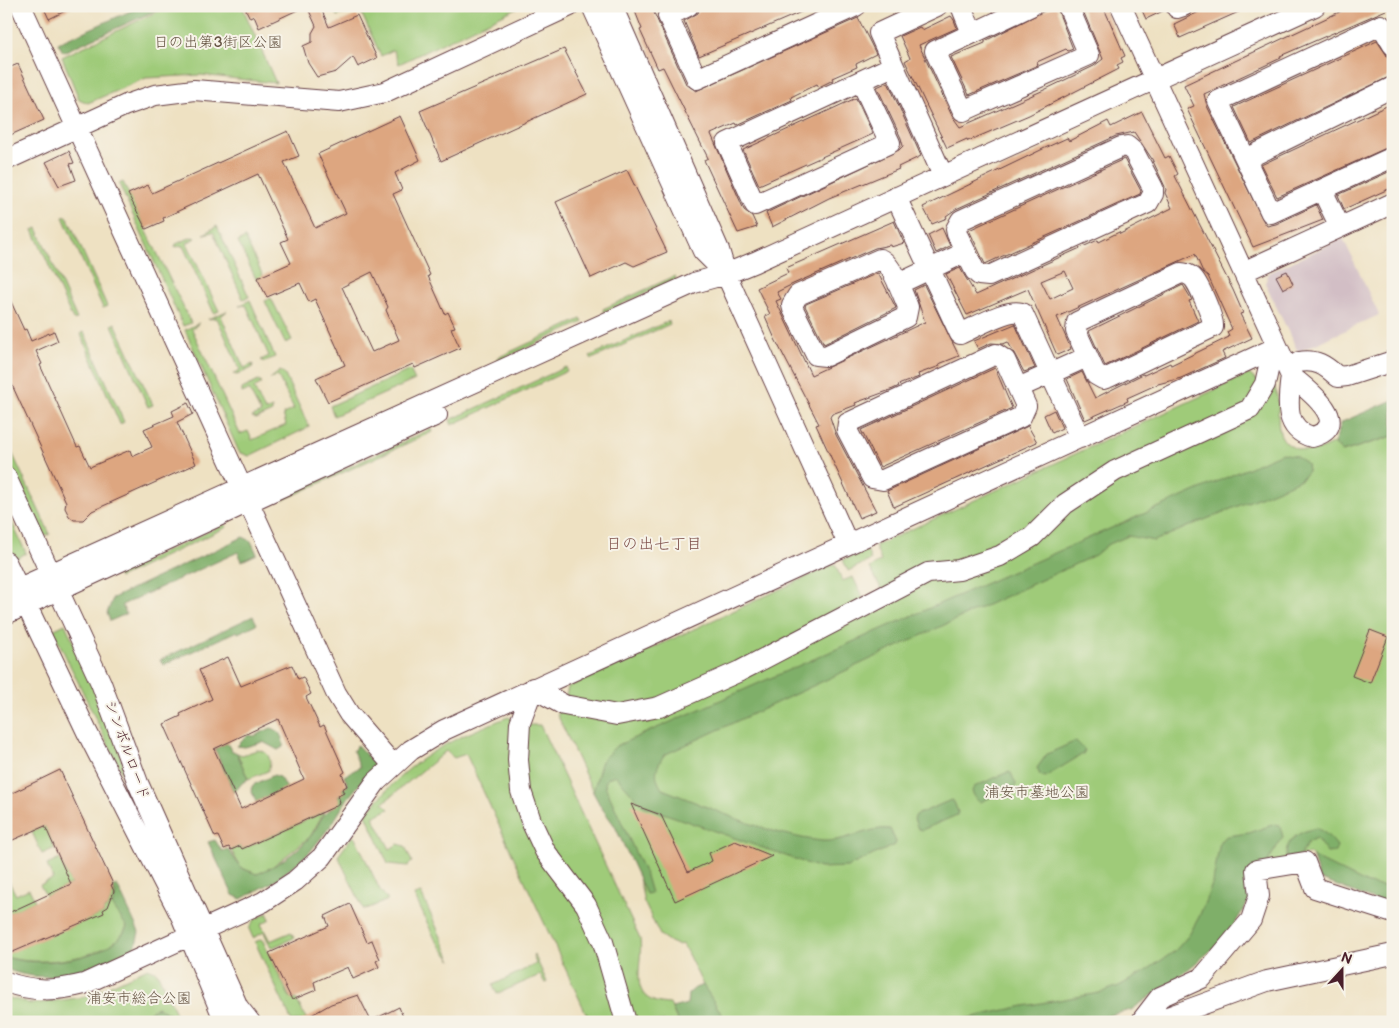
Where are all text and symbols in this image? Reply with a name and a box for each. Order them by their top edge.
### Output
park label: 日の出第3街区公園 [153,33,283,52]
district label: 日の出七丁目 [606,535,702,554]
street label: シンボルロード [100,698,154,802]
park label: 浦安市墓地公園 [984,783,1090,802]
north arrow [1316,946,1366,996]
text: N [1339,949,1354,968]
park label: 浦安市総合公園 [86,989,192,1008]

